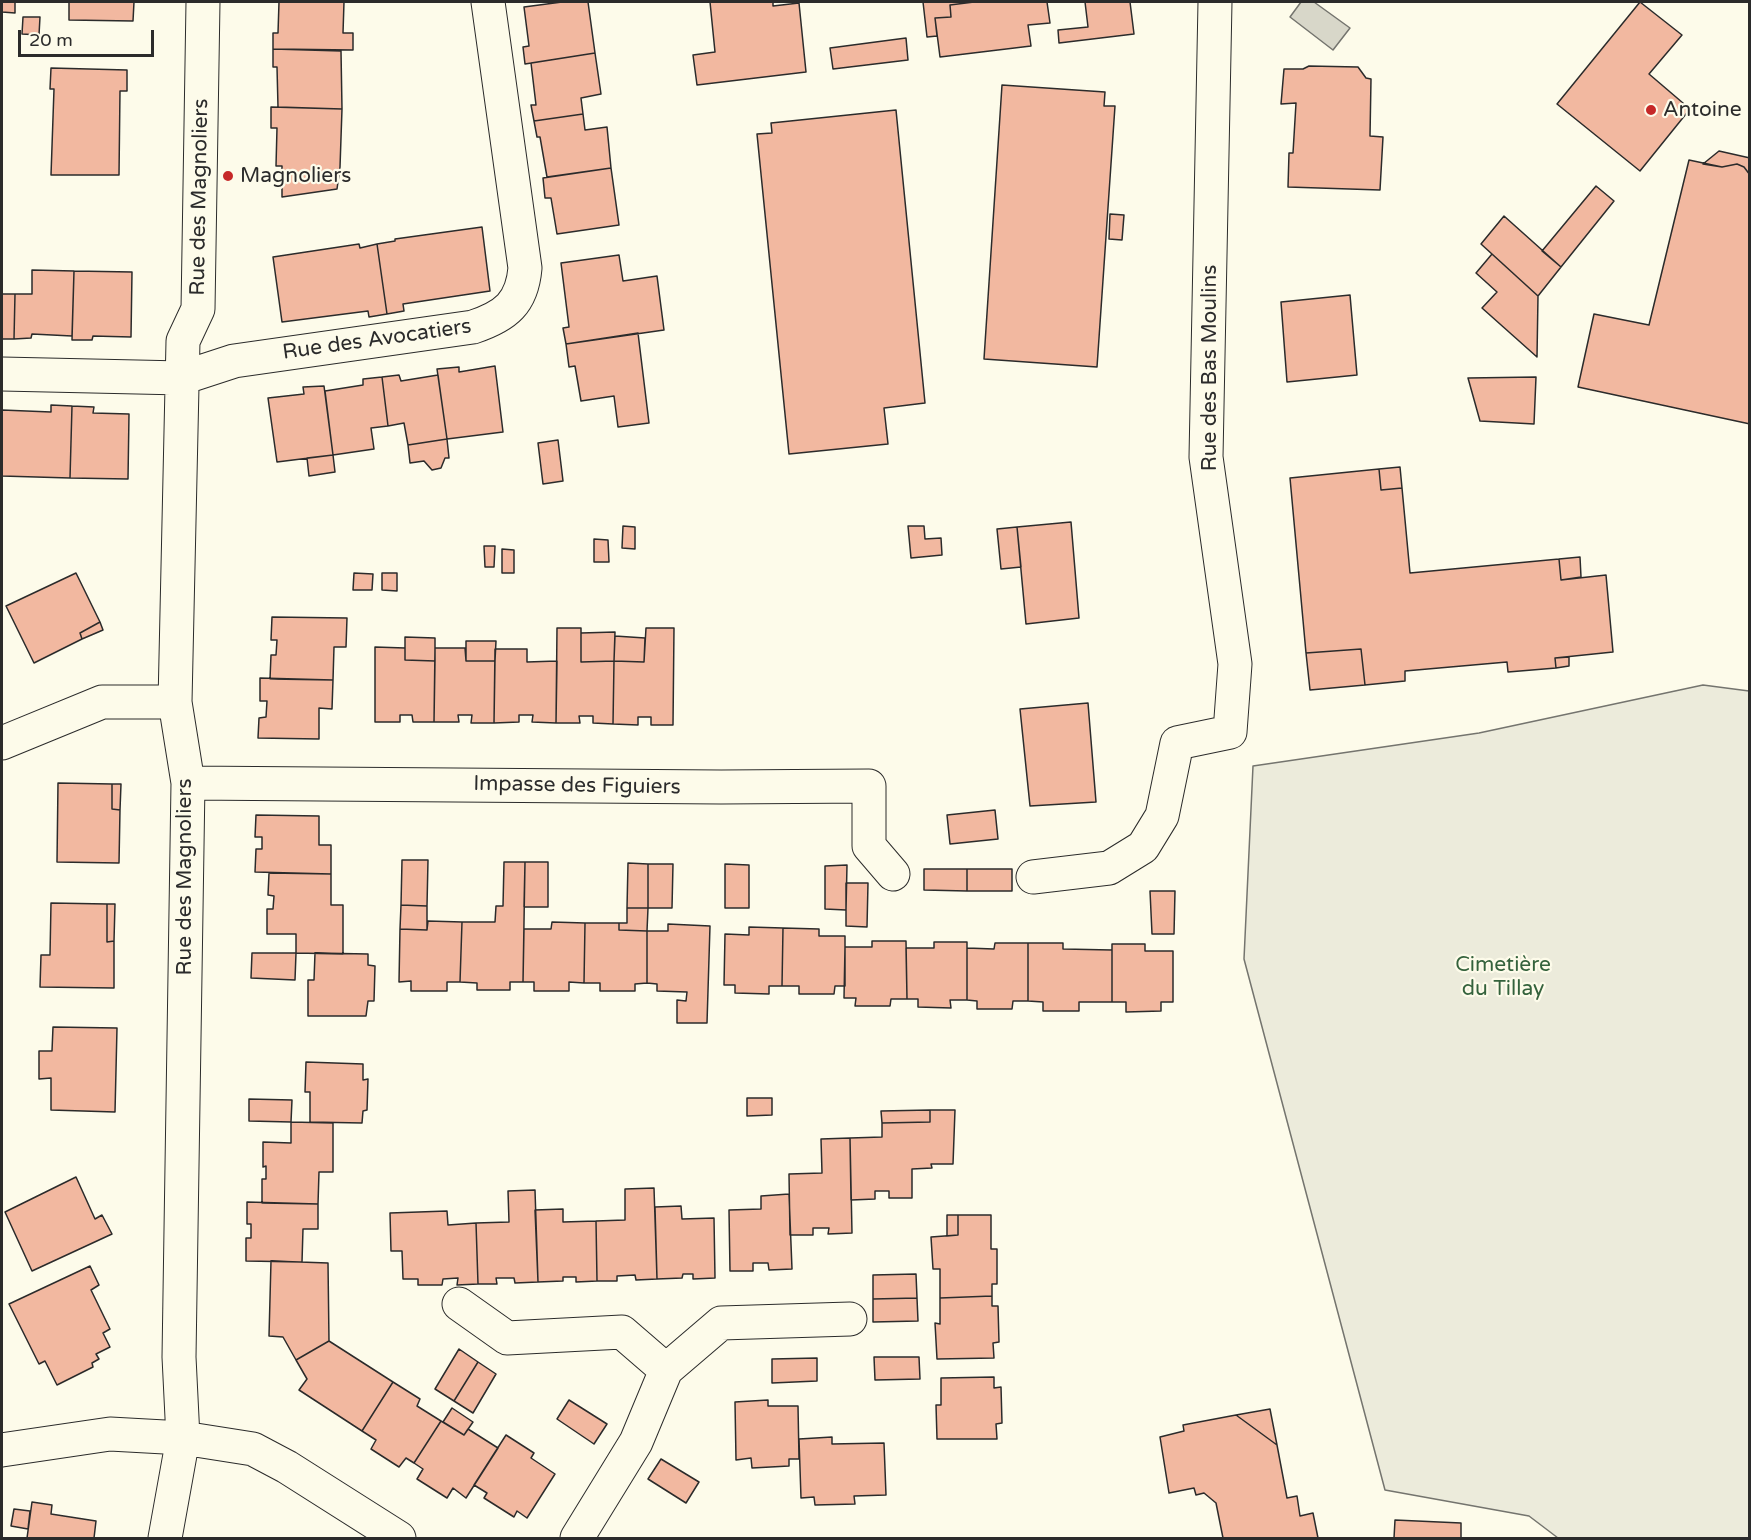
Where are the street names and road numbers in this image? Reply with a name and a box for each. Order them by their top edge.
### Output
street label: Rue des Magnoliers [186,98,214,296]
street label: Rue des Bas Moulins [1197,265,1223,471]
street label: Rue des Avocatiers [281,314,473,366]
street label: Impasse des Figuiers [473,772,681,800]
street label: Rue des Magnoliers [172,778,198,976]

